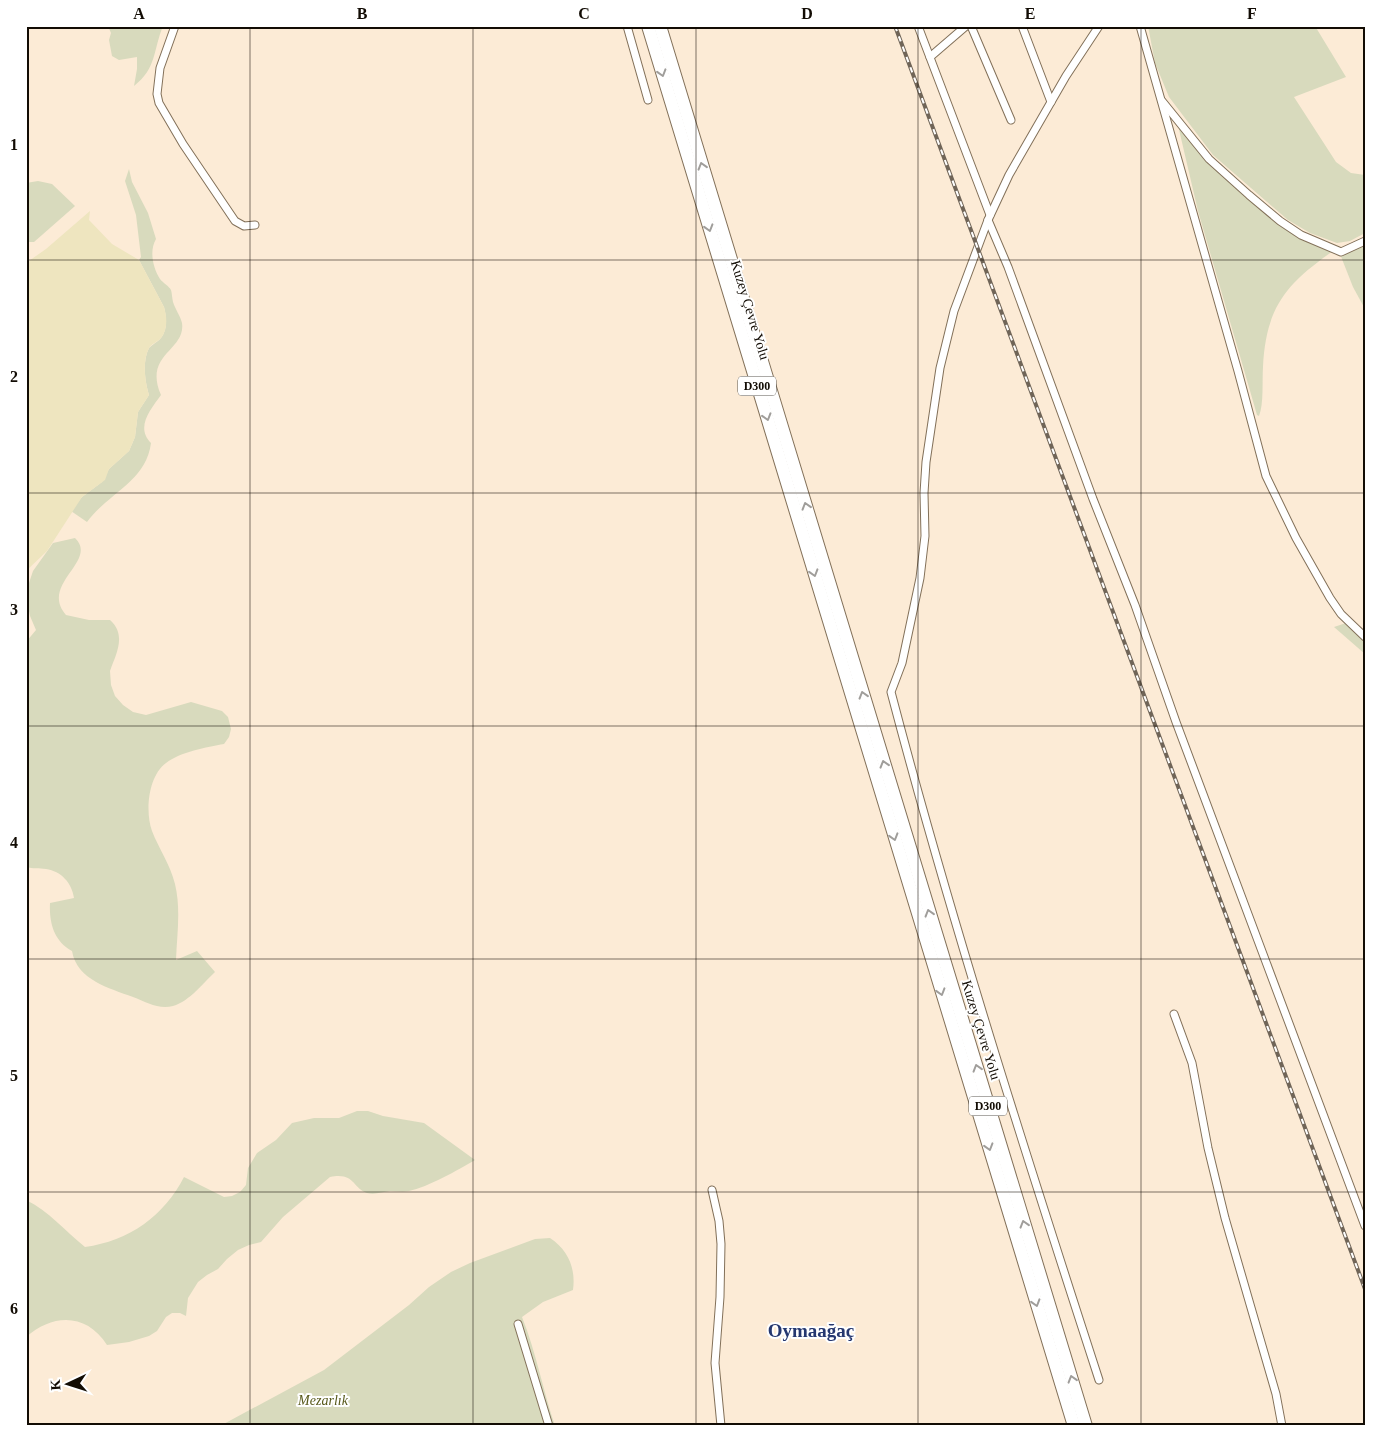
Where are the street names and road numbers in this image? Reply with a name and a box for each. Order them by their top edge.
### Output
street label: Kuzey Çevre Yolu [728,259,772,361]
road number: D300 [738,376,776,396]
street label: Kuzey Çevre Yolu [959,979,1003,1081]
road number: D300 [969,1096,1007,1116]

